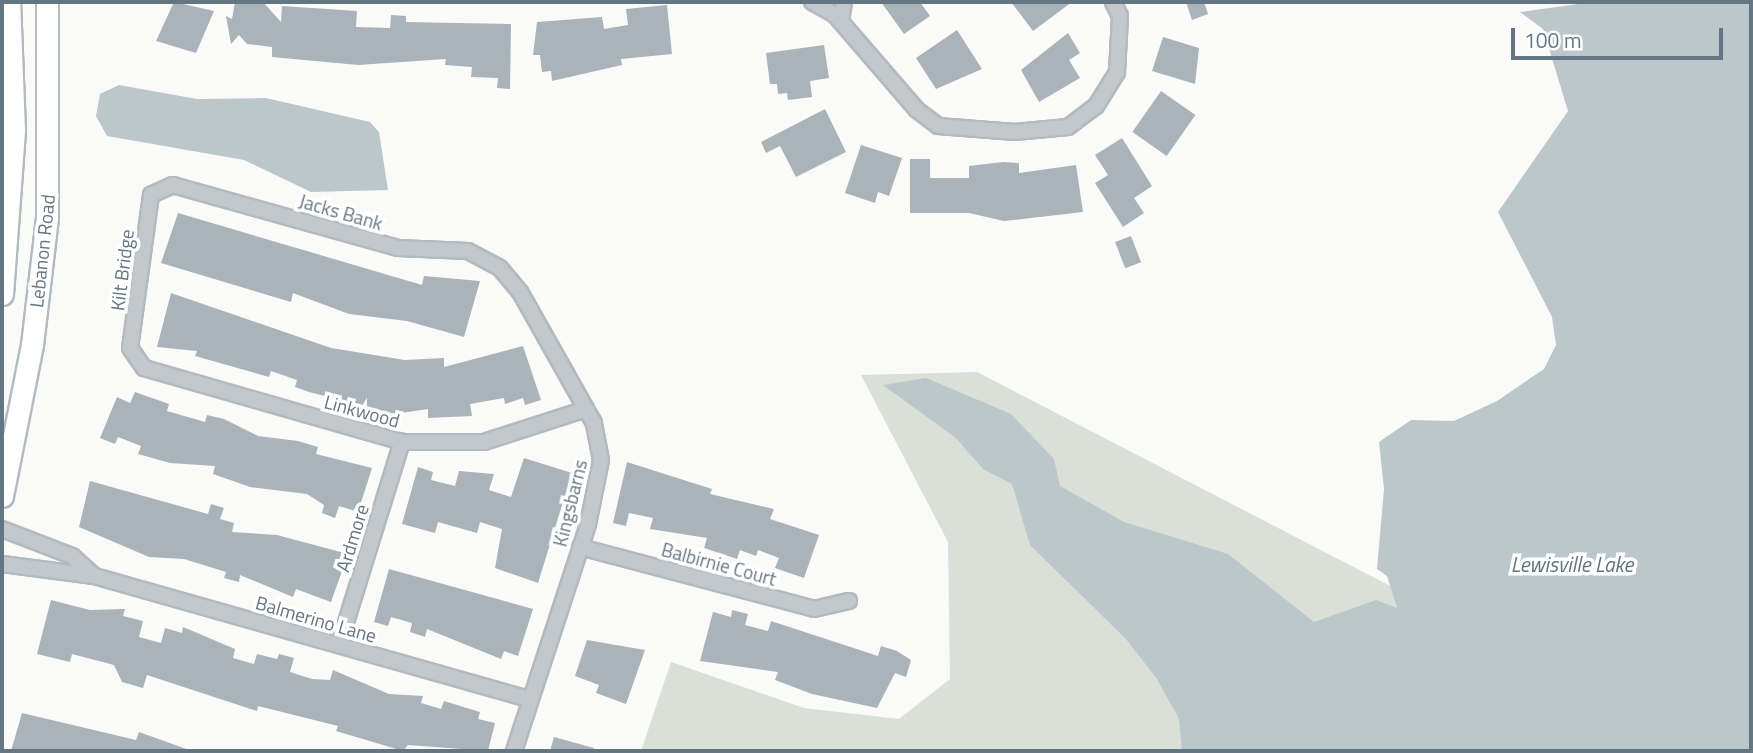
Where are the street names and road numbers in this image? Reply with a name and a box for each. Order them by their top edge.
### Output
street label: Jacks Bank [297,189,385,235]
street label: Lebanon Road [25,193,59,309]
street label: Kilt Bridge [106,228,138,312]
street label: Linkwood [322,390,402,432]
street label: Kingsbarns [548,457,592,549]
street label: Ardmore [331,501,373,575]
street label: Balbirnie Court [659,538,779,590]
street label: Balmerino Lane [253,591,379,647]

